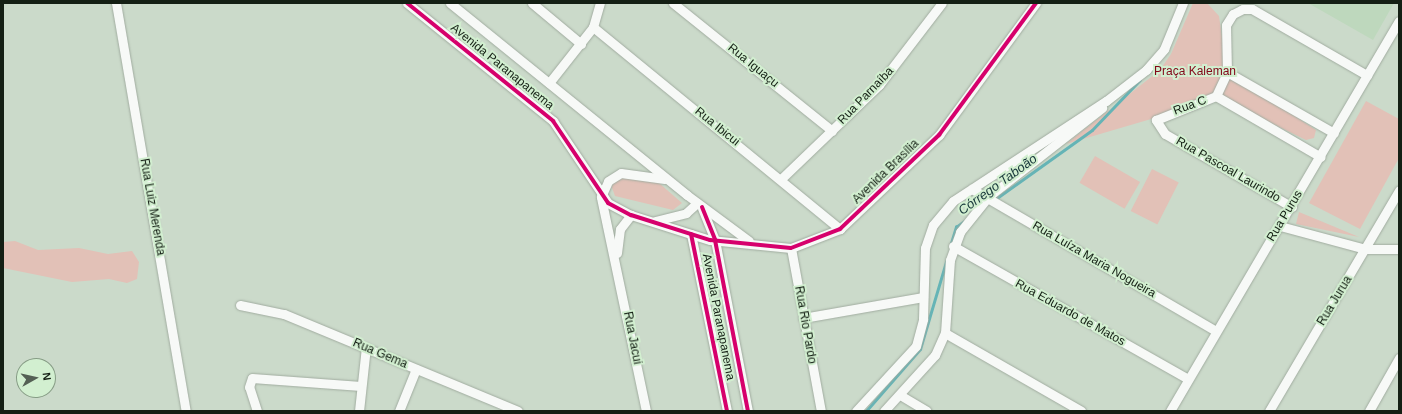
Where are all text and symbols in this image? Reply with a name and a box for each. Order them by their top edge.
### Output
street label: Avenida Paranapanema [448,21,556,113]
street label: Rua Iguaçu [725,41,781,91]
street label: Rua Parnaíba [835,64,897,128]
park label: Praça Kaleman [1154,65,1236,79]
street label: Rua C [1172,93,1208,119]
street label: Rua Ibicui [692,105,742,149]
street label: Rua Pascoal Laurindo [1173,134,1283,206]
street label: Avenida Brasília [850,137,922,207]
water label: Córrego Taboão [956,151,1040,219]
street label: Rua Luiz Merenda [136,157,168,257]
street label: Rua Purus [1264,188,1306,244]
street label: Rua Luíza Maria Nogueira [1030,219,1158,301]
street label: Avenida Paranapanema [699,253,737,381]
street label: Rua Jurua [1315,274,1355,328]
street label: Rua Eduardo de Matos [1013,277,1127,349]
street label: Rua Rio Pardo [791,285,819,365]
street label: Rua Jacui [620,310,644,366]
street label: Rua Gema [350,336,410,372]
north arrow [16,358,56,398]
text: N [40,372,53,381]

